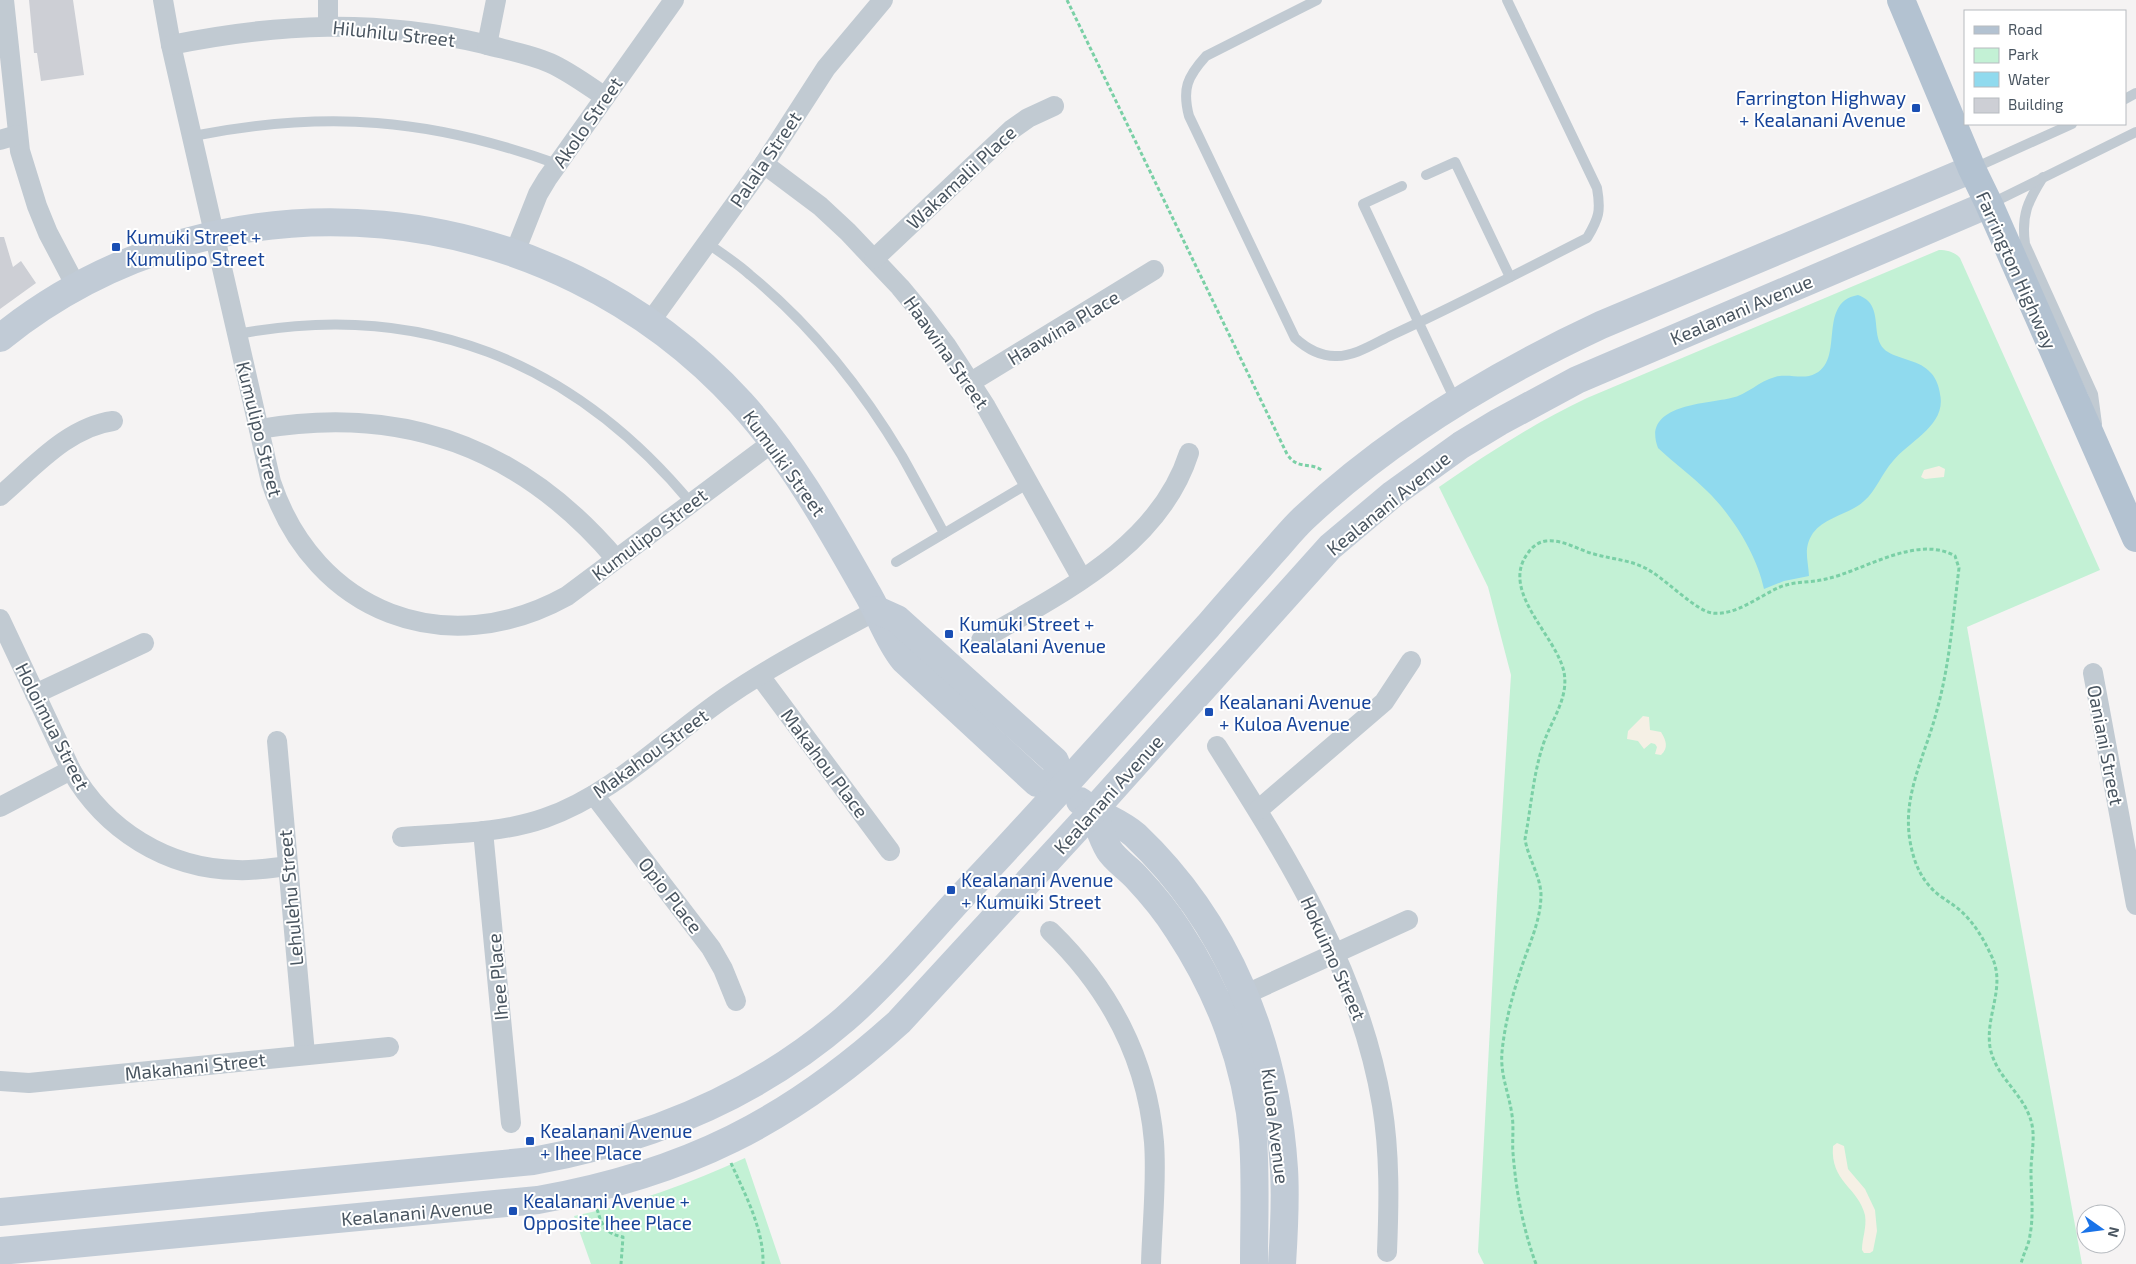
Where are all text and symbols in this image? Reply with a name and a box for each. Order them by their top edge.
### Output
legend [1964,10,2126,125]
street label: Hiluhilu Street [332,15,456,51]
text: Road [2008,20,2043,38]
text: Park [2008,45,2039,63]
text: Water [2008,70,2050,88]
street label: Akolo Street [547,72,627,172]
place label: Farrington Highway + Kealanani Avenue [1736,86,1906,131]
text: Building [2008,95,2064,113]
marker: Farrington Highway + Kealanani Avenue [1910,102,1922,114]
street label: Palala Street [724,107,806,211]
street label: Wakamalii Place [901,120,1021,234]
street label: Farrington Highway [1972,188,2062,352]
place label: Kumuki Street + Kumulipo Street [126,225,265,270]
marker: Kumuki Street + Kumulipo Street [110,241,122,253]
street label: Kealanani Avenue [1666,269,1816,349]
street label: Haawina Place [1003,285,1123,369]
street label: Haawina Street [900,291,994,413]
street label: Kumulipo Street [232,359,288,499]
street label: Kumuiki Street [739,405,831,521]
street label: Kealanani Avenue [1322,446,1454,560]
street label: Kumulipo Street [587,483,711,585]
place label: Kumuki Street + Kealalani Avenue [959,612,1106,657]
marker: Kumuki Street + Kealalani Avenue [943,628,955,640]
street label: Holoimua Street [11,659,95,793]
street label: Oaniani Street [2083,683,2129,807]
place label: Kealanani Avenue + Kuloa Avenue [1219,690,1371,735]
street label: Makahou Street [588,703,712,803]
street label: Makahou Place [776,704,874,822]
marker: Kealanani Avenue + Kuloa Avenue [1203,706,1215,718]
street label: Kealanani Avenue [1048,730,1168,858]
street label: Lehulehu Street [273,829,307,967]
street label: Opio Place [634,852,708,938]
place label: Kealanani Avenue + Kumuiki Street [961,868,1113,913]
marker: Kealanani Avenue + Kumuiki Street [945,884,957,896]
street label: Hokuimo Street [1296,892,1372,1024]
street label: Ihee Place [482,933,512,1021]
street label: Makahani Street [123,1047,267,1085]
street label: Kuloa Avenue [1257,1067,1295,1185]
place label: Kealanani Avenue + Ihee Place [540,1119,692,1164]
marker: Kealanani Avenue + Ihee Place [524,1135,536,1147]
place label: Kealanani Avenue + Opposite Ihee Place [523,1189,692,1234]
street label: Kealanani Avenue [340,1194,494,1230]
north arrow [2076,1204,2126,1254]
marker: Kealanani Avenue + Opposite Ihee Place [507,1205,519,1217]
text: N [2105,1225,2124,1239]

